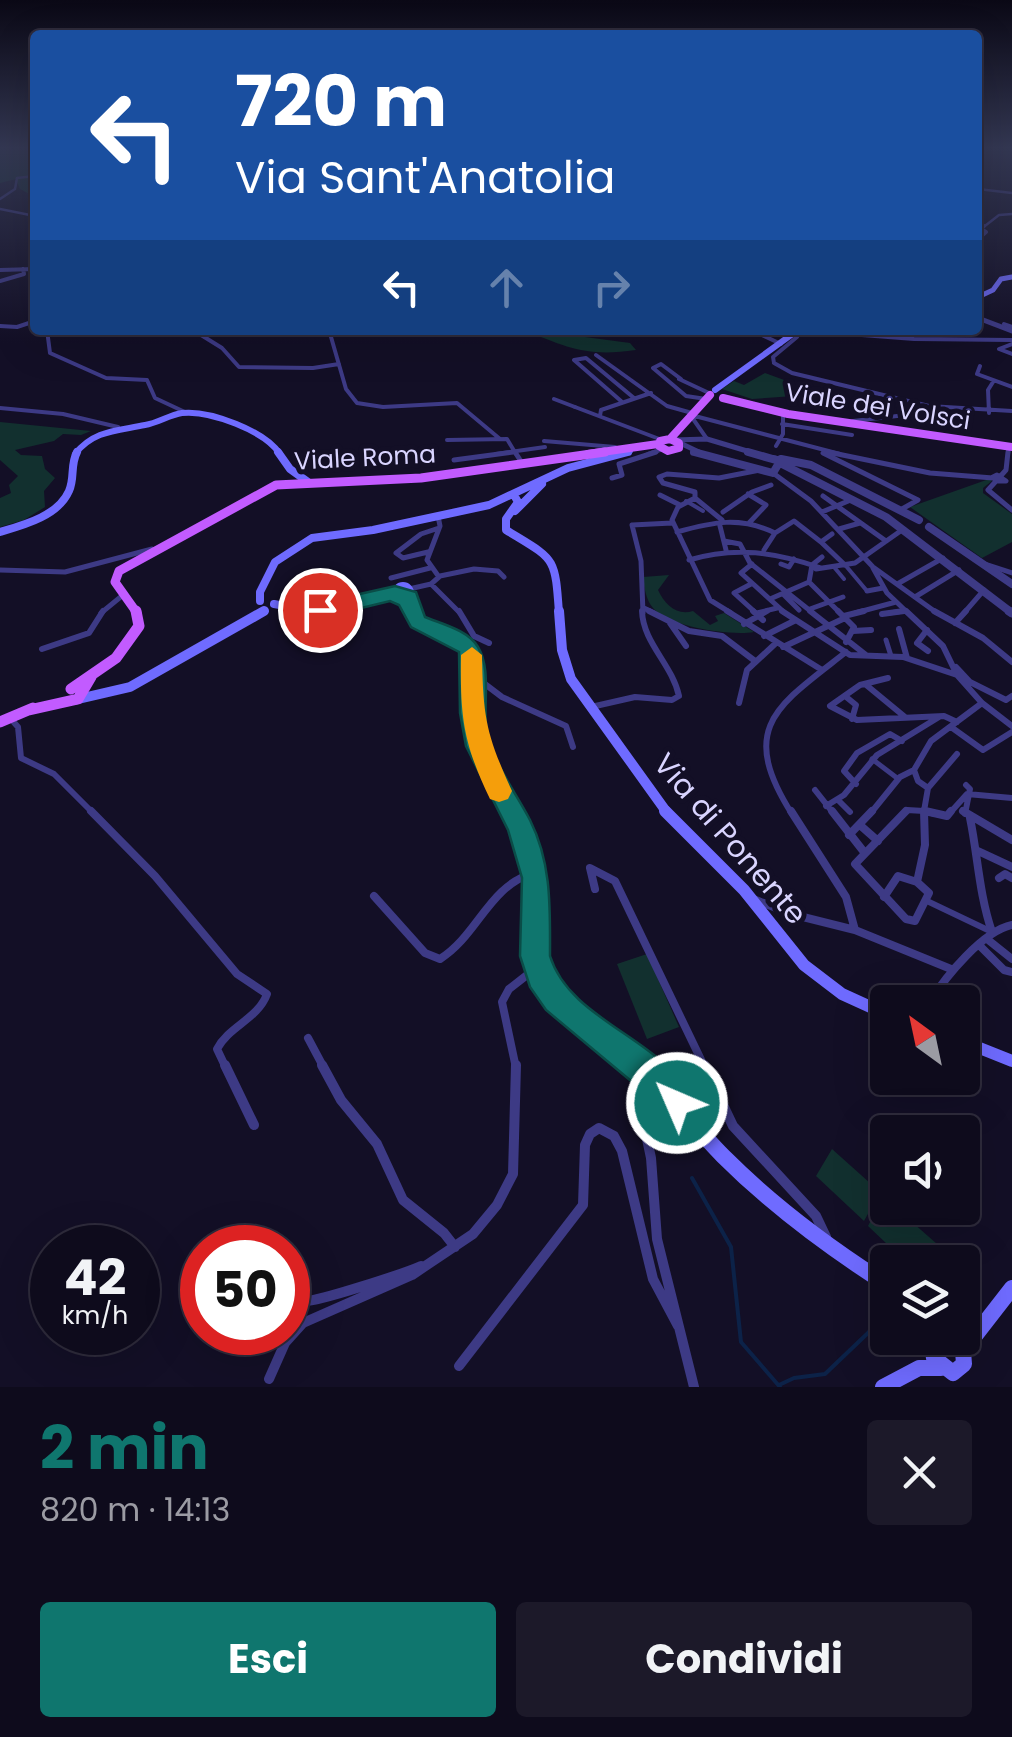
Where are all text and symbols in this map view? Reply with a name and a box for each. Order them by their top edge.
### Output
text: 720 m [235,52,447,151]
icon: left [70,70,200,200]
text: Via Sant'Anatolia [235,146,615,209]
icon: left [374,260,429,315]
icon: ahead [479,260,534,315]
icon: right [584,260,639,315]
street label: Viale dei Volsci [783,375,973,438]
street label: Viale Roma [293,436,437,479]
pin [278,568,363,653]
icon: arrive [293,583,348,638]
street label: Via di Ponente [644,744,817,934]
north arrow [870,985,980,1095]
map controls [870,985,980,1355]
position arrow [625,1051,729,1155]
button: sound [870,1115,980,1225]
speed limit sign: 50 [180,1225,310,1355]
text: 42 [64,1242,126,1313]
button: layers [870,1245,980,1355]
text: km/h [62,1298,128,1333]
text: 2 min [40,1406,209,1490]
button: close [867,1420,972,1525]
text: 820 m · 14:13 [40,1487,230,1532]
button: Esci [40,1602,496,1717]
button: Condividi [516,1602,972,1717]

